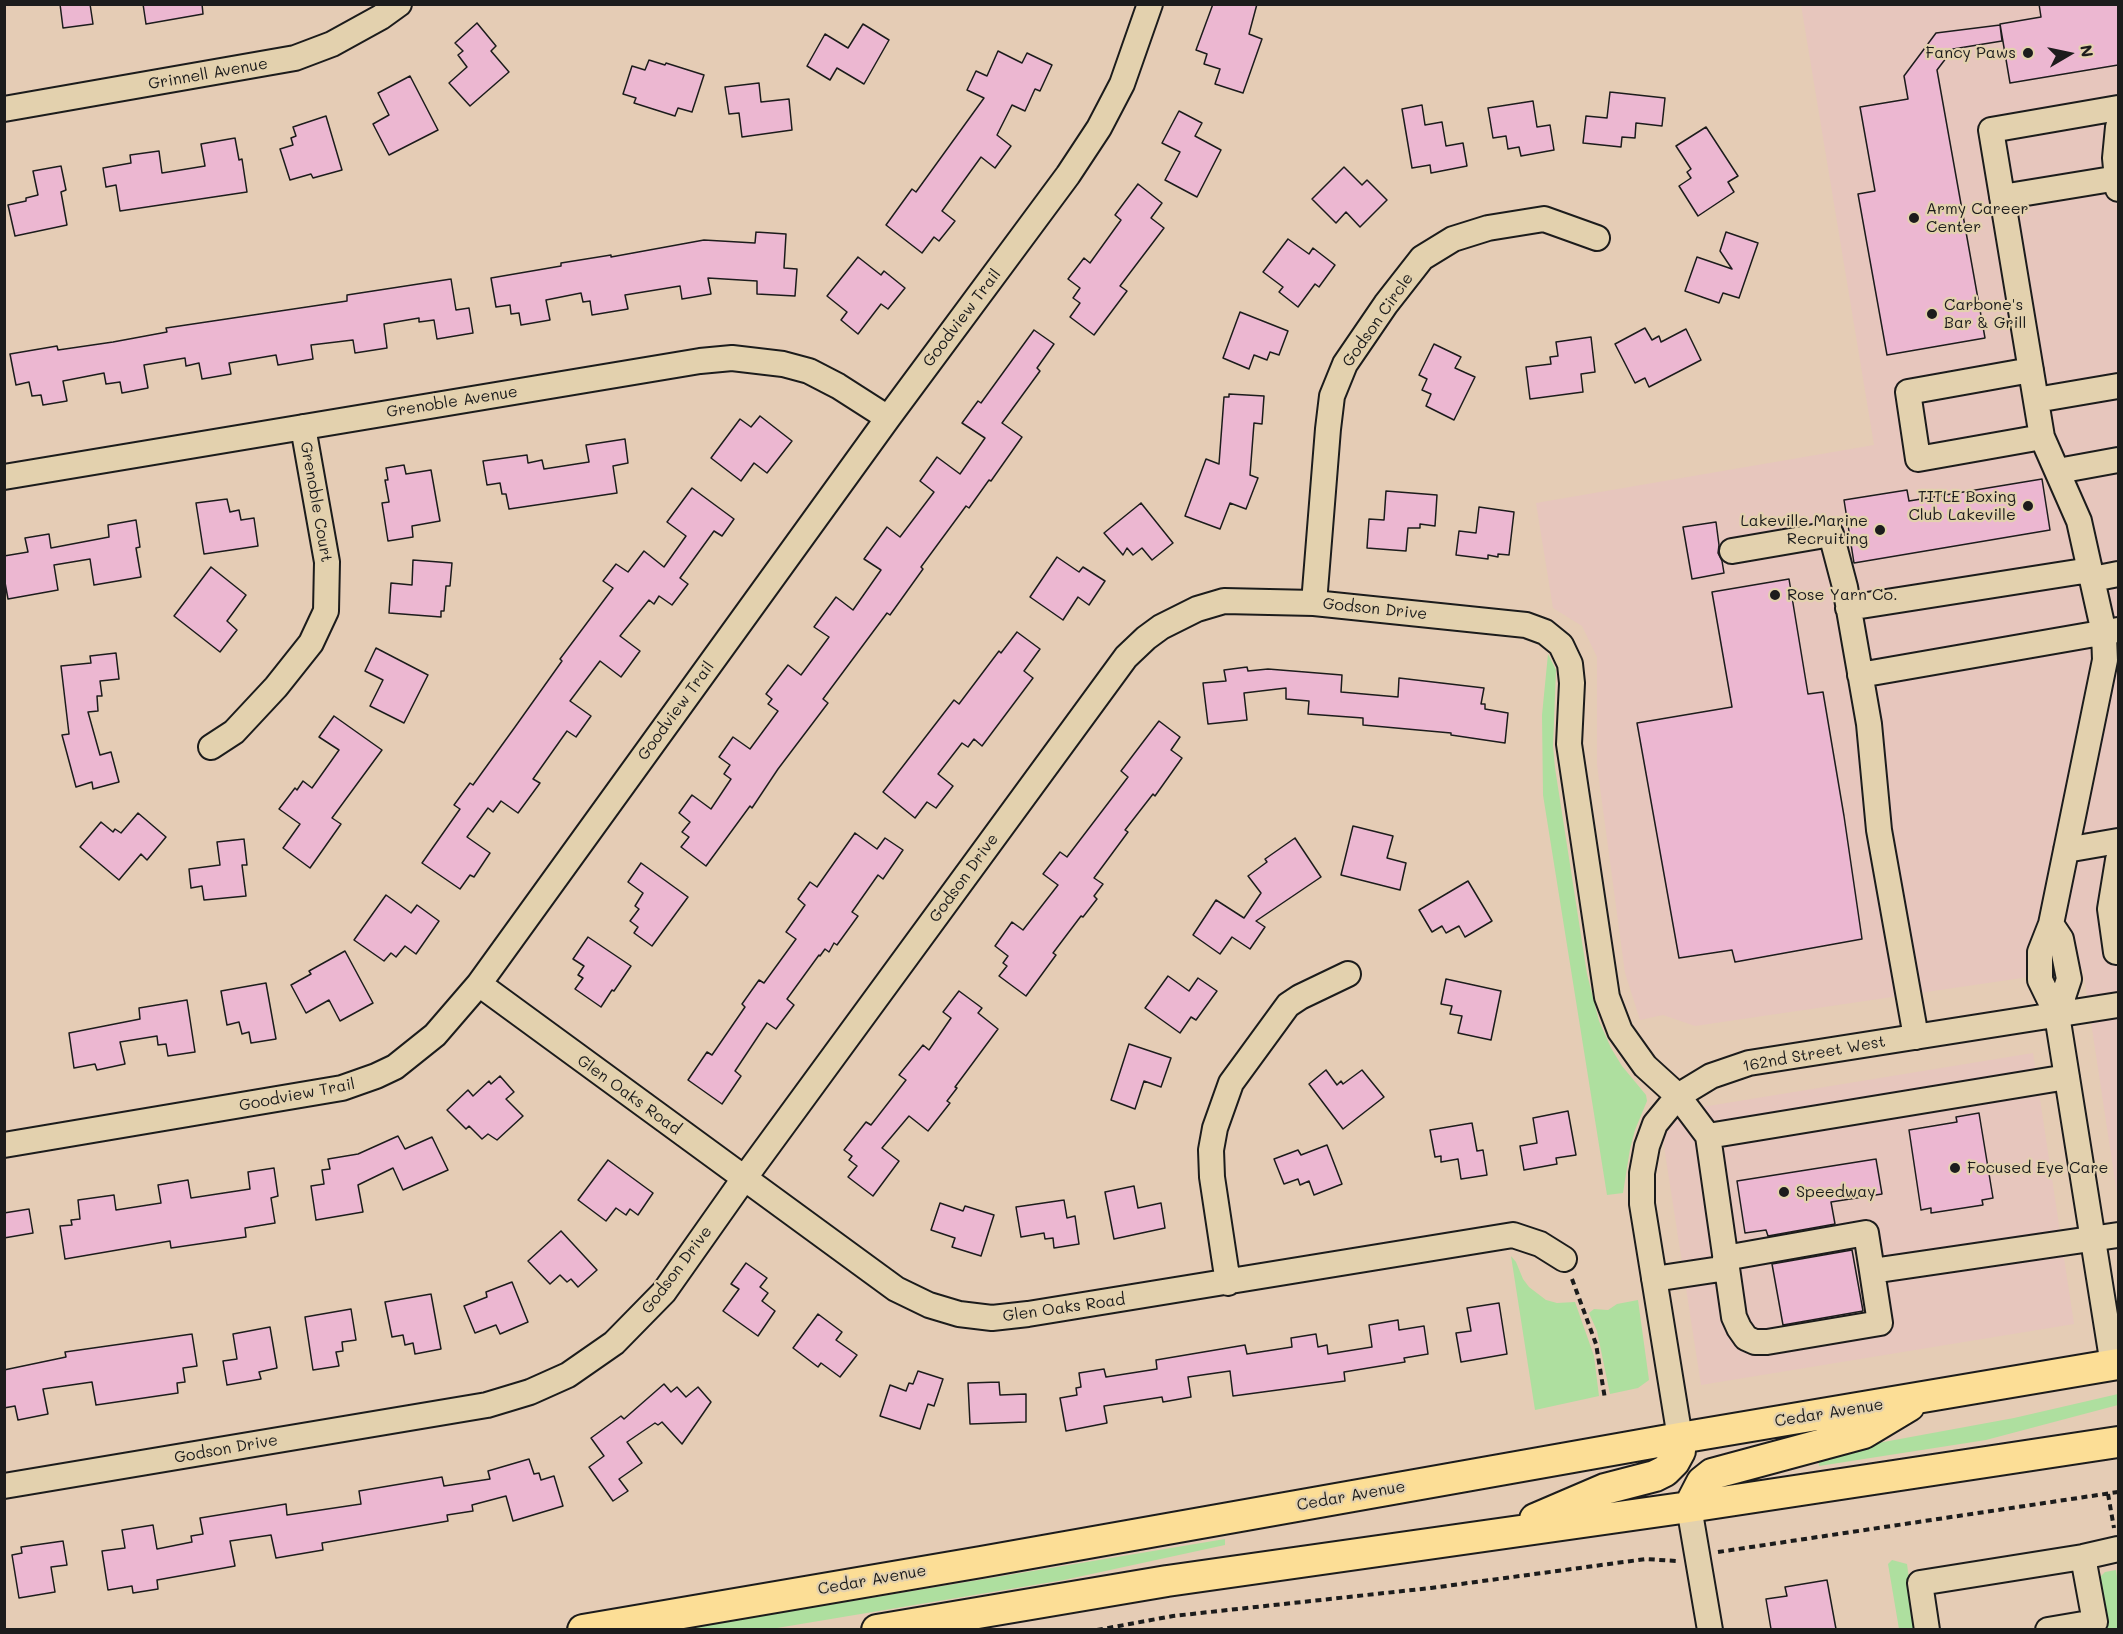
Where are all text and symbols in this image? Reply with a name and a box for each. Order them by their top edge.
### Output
north arrow [2039,24,2099,84]
place label: Fancy Paws [1925,43,2016,63]
text: N [2076,43,2099,59]
marker: Fancy Paws [2021,46,2035,60]
street label: Grinnell Avenue [147,54,269,94]
place label: Army Career Center [1926,199,2029,237]
marker: Army Career Center [1907,211,1921,225]
street label: Goodview Trail [919,265,1005,371]
street label: Godson Circle [1338,269,1418,371]
place label: Carbone's Bar & Grill [1944,295,2027,333]
marker: Carbone's Bar & Grill [1925,307,1939,321]
street label: Grenoble Avenue [385,382,519,422]
street label: Grenoble Court [296,440,336,564]
place label: TITLE Boxing Club Lakeville [1908,487,2016,525]
marker: TITLE Boxing Club Lakeville [2021,499,2035,513]
place label: Lakeville Marine Recruiting [1740,511,1868,549]
marker: Lakeville Marine Recruiting [1873,523,1887,537]
place label: Rose Yarn Co. [1787,585,1898,605]
marker: Rose Yarn Co. [1768,588,1782,602]
street label: Godson Drive [1322,594,1428,624]
street label: Goodview Trail [634,658,718,764]
street label: Godson Drive [925,830,1003,926]
street label: 162nd Street West [1741,1032,1887,1076]
street label: Glen Oaks Road [573,1051,685,1139]
street label: Goodview Trail [237,1074,357,1116]
place label: Focused Eye Care [1967,1158,2108,1178]
marker: Focused Eye Care [1948,1161,1962,1175]
place label: Speedway [1796,1182,1876,1202]
marker: Speedway [1777,1185,1791,1199]
street label: Godson Drive [638,1222,716,1318]
street label: Glen Oaks Road [1001,1290,1127,1326]
street label: Cedar Avenue [1773,1395,1885,1431]
street label: Godson Drive [173,1430,279,1468]
street label: Cedar Avenue [1295,1477,1407,1515]
street label: Cedar Avenue [816,1561,928,1599]

